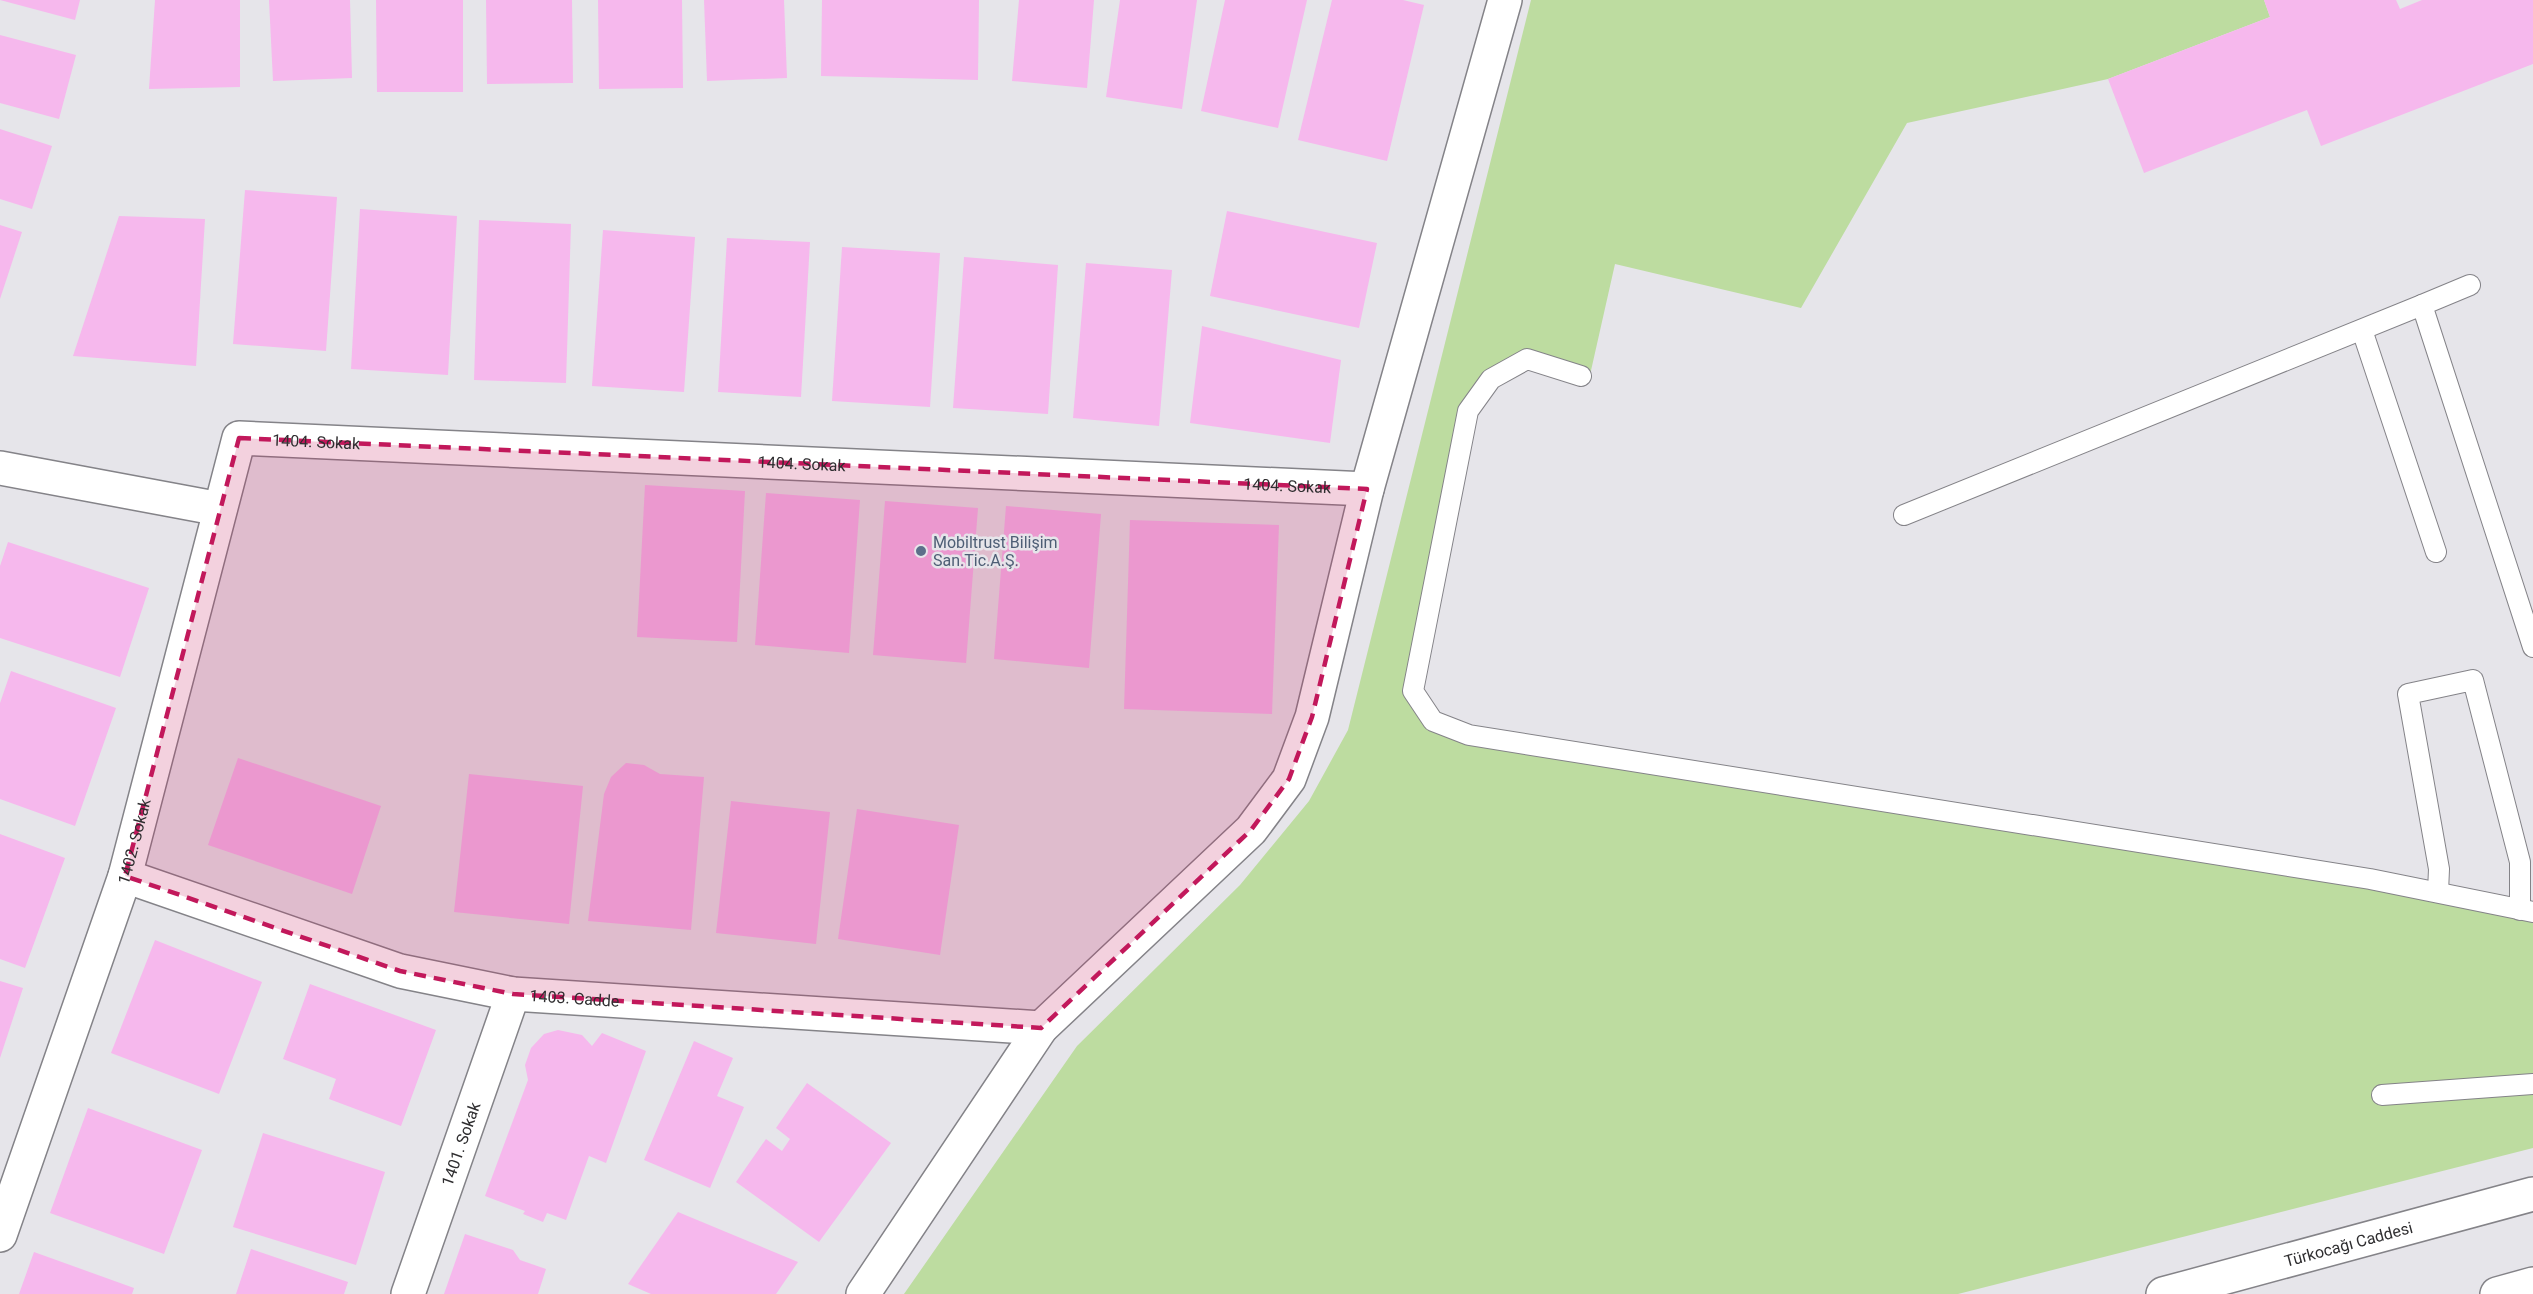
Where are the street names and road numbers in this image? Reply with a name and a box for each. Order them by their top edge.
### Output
street label: 1404. Sokak [272,430,361,453]
street label: 1404. Sokak [757,452,847,475]
street label: 1404. Sokak [1243,474,1332,497]
street label: 1402. Sokak [113,796,155,887]
street label: 1403. Cadde [529,986,620,1010]
street label: 1401. Sokak [437,1099,484,1188]
street label: Türkocağı Caddesi [2282,1217,2415,1270]

